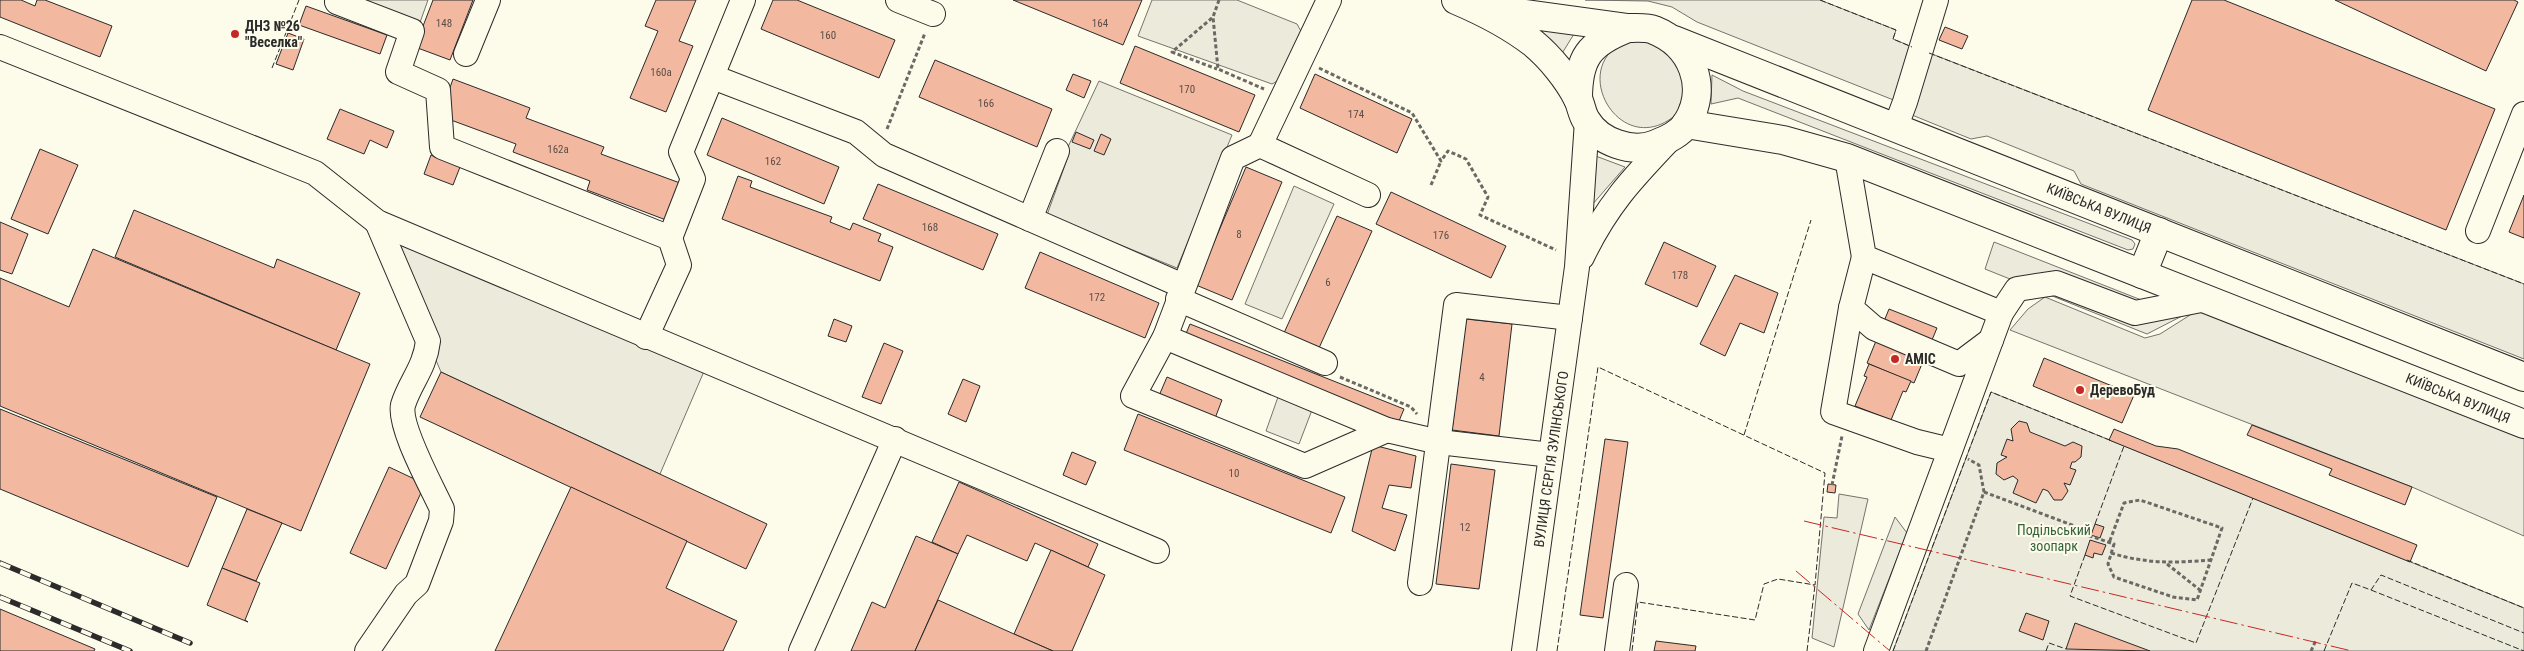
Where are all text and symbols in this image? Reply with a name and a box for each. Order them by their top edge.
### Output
house number: 148 [436,17,452,30]
house number: 164 [1092,17,1109,30]
place label: ДНЗ №26 "Веселка" [245,18,303,50]
marker: ДНЗ №26 "Веселка" [229,28,241,40]
house number: 160 [820,29,836,42]
house number: 160а [650,66,672,79]
house number: 170 [1179,83,1195,96]
house number: 166 [978,97,994,110]
house number: 174 [1348,108,1365,121]
house number: 162а [547,143,569,156]
house number: 162 [765,155,781,168]
street label: КИЇВСЬКА ВУЛИЦЯ [2044,180,2154,236]
house number: 168 [922,221,938,234]
house number: 8 [1236,228,1242,241]
house number: 176 [1433,229,1449,242]
house number: 178 [1672,269,1688,282]
house number: 6 [1325,276,1331,289]
house number: 172 [1089,291,1105,304]
place label: АМІС [1905,351,1936,367]
marker: АМІС [1889,353,1901,365]
street label: ВУЛИЦЯ СЕРГІЯ ЗУЛІНСЬКОГО [1531,370,1571,548]
street label: КИЇВСЬКА ВУЛИЦЯ [2403,370,2513,426]
house number: 4 [1479,371,1485,384]
place label: ДеревоБуд [2090,382,2155,398]
marker: ДеревоБуд [2074,384,2086,396]
house number: 10 [1229,467,1239,480]
house number: 12 [1460,521,1470,534]
park label: Подільський зоопарк [2017,522,2091,554]

